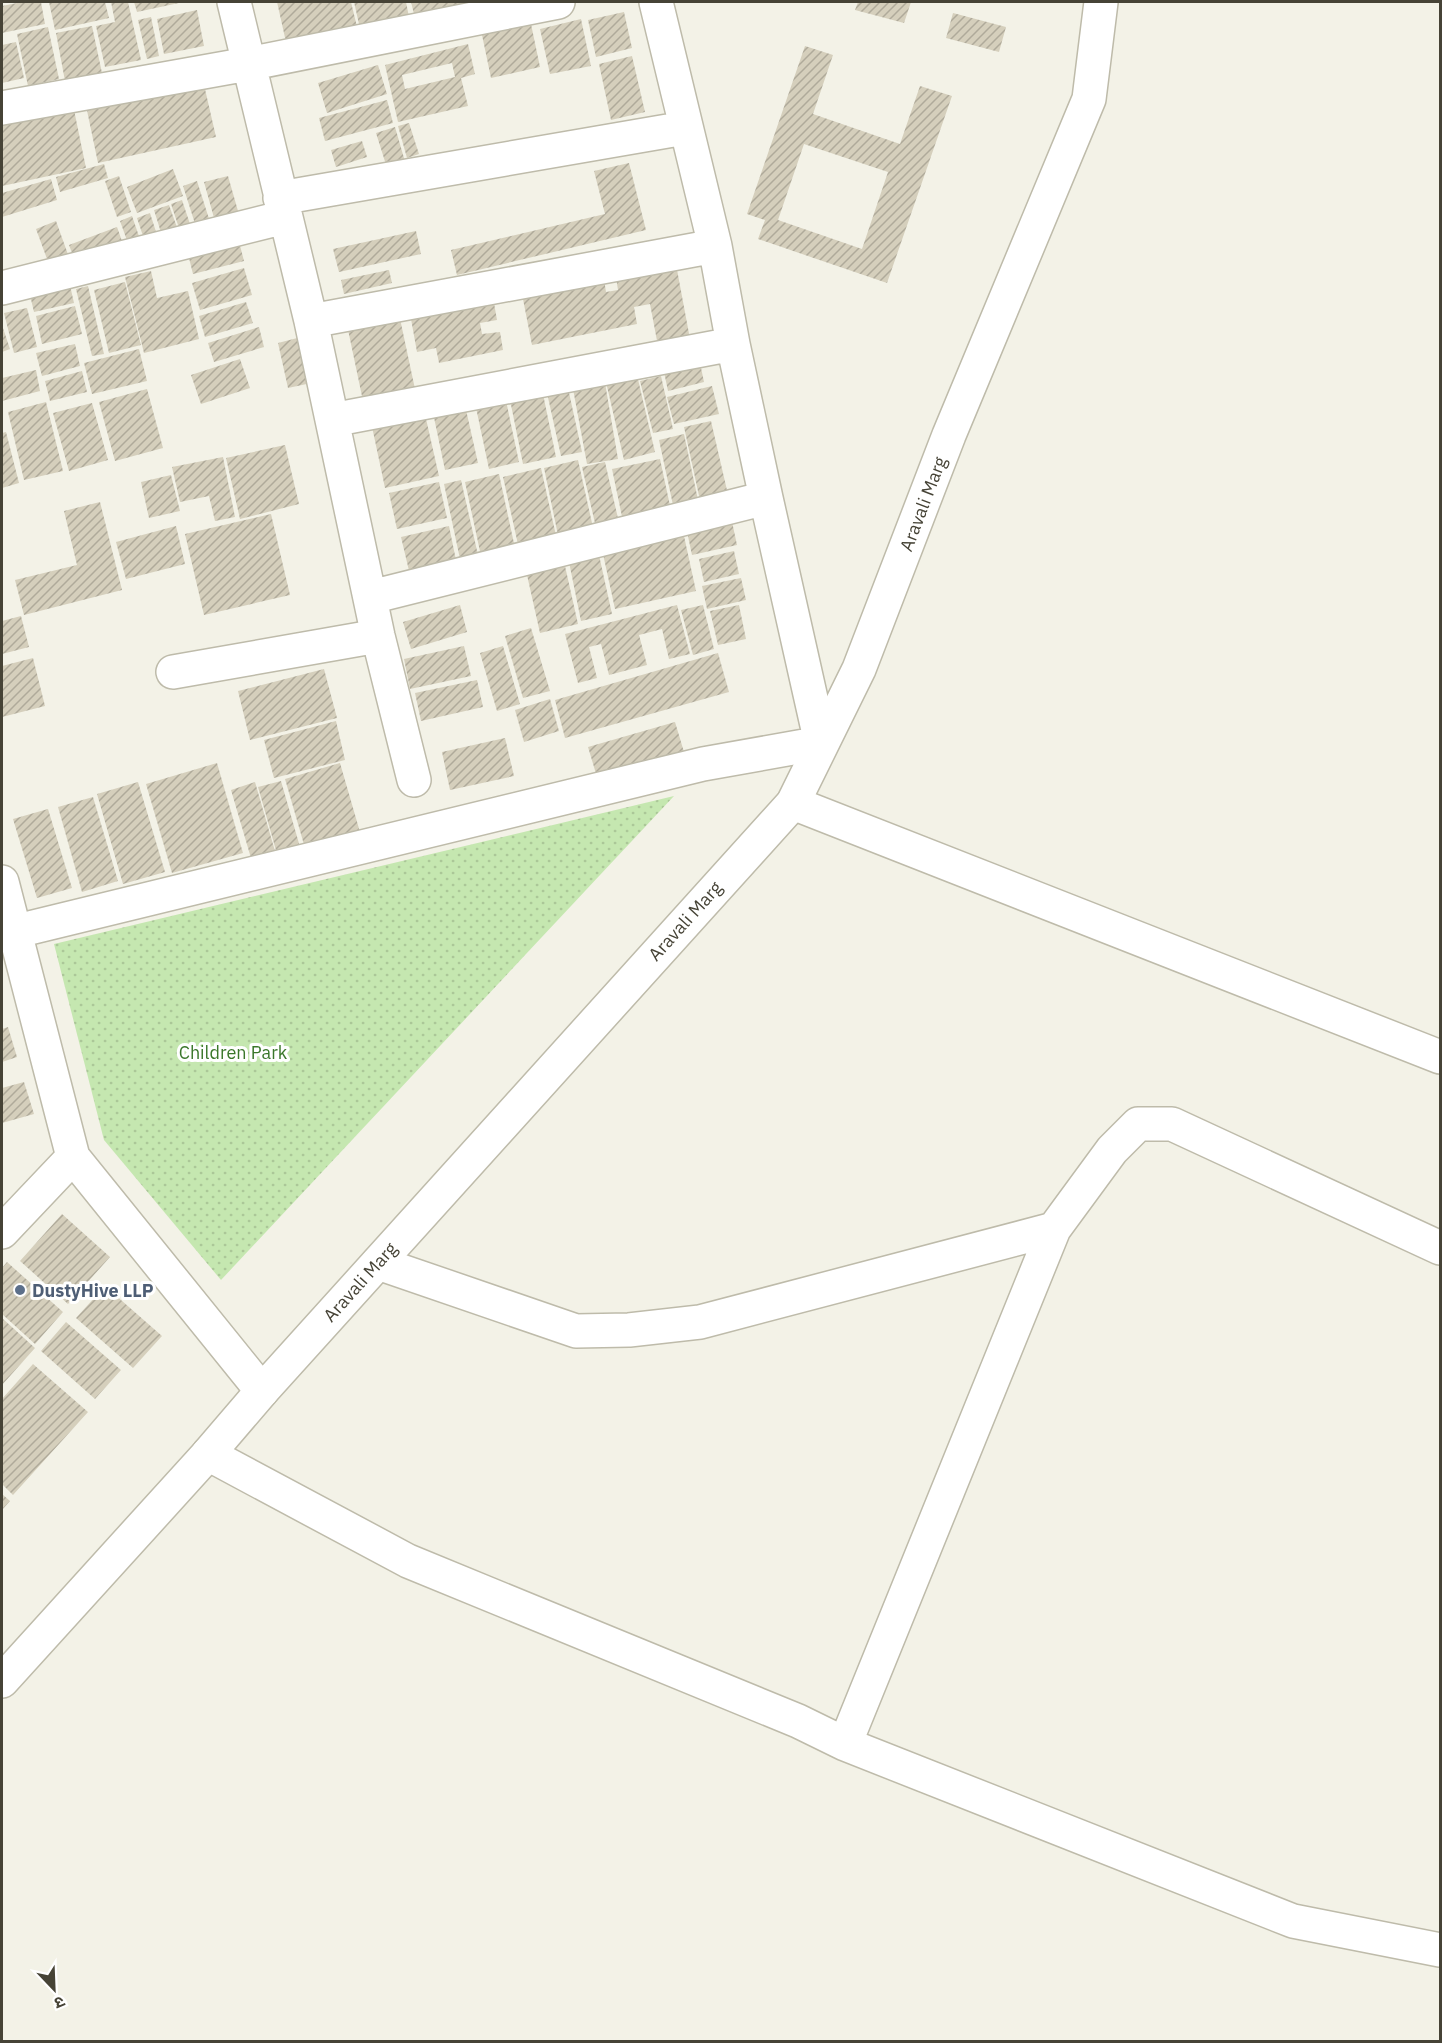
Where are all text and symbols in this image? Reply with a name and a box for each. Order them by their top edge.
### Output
street label: Aravali Marg [894,453,952,555]
street label: Aravali Marg [643,876,727,966]
park label: Children Park [179,1041,288,1064]
street label: Aravali Marg [318,1237,402,1327]
place label: DustyHive LLP [32,1279,154,1302]
marker: DustyHive LLP [13,1283,27,1297]
north arrow [24,1959,84,2019]
text: उ [51,1992,68,2014]

